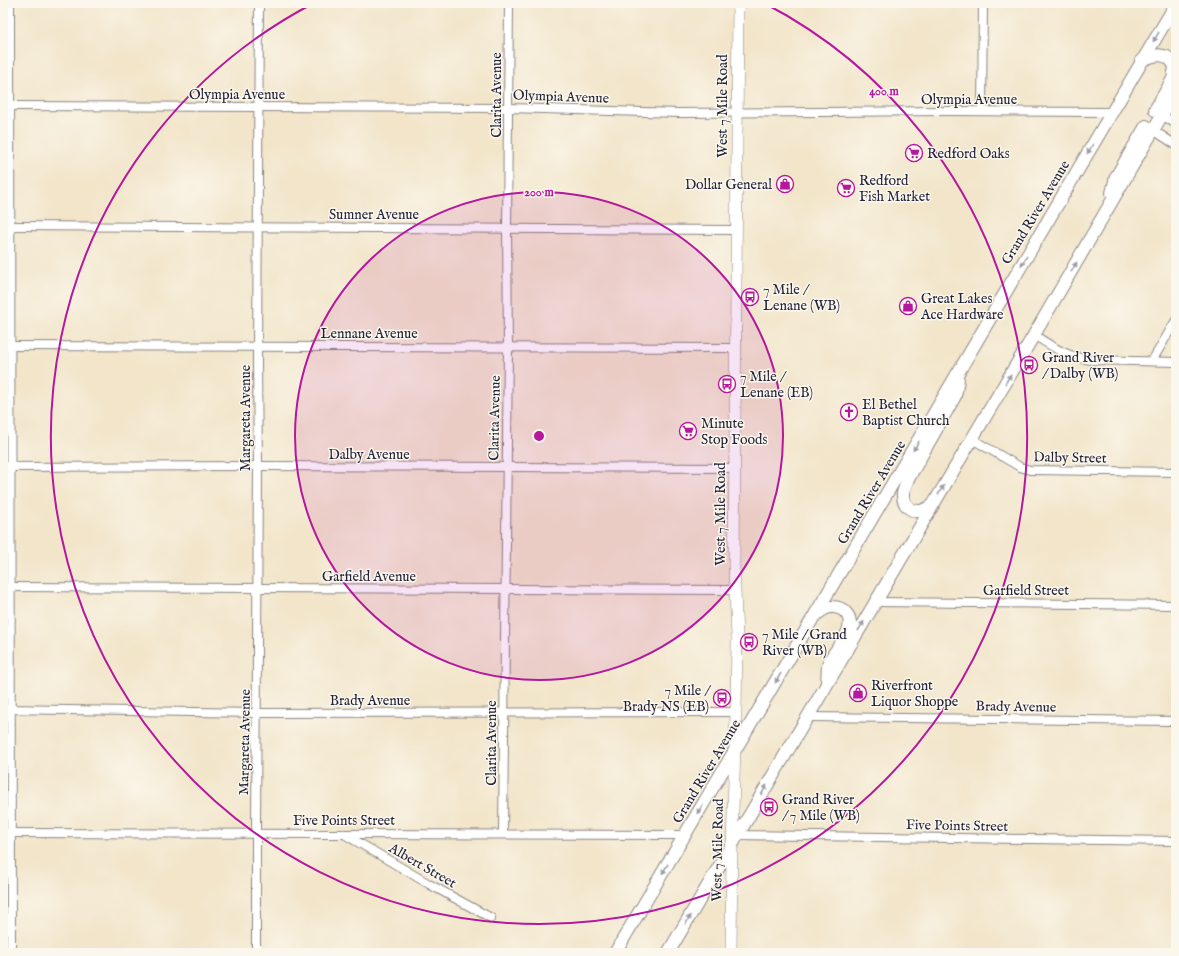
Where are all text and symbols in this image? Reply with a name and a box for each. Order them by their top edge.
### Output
one-way arrow [1152,31,1159,43]
street label: Clarita Avenue [488,52,506,138]
street label: West 7 Mile Road [714,54,732,158]
text: 400 m [869,84,900,99]
street label: Olympia Avenue [189,86,286,104]
street label: Olympia Avenue [513,86,610,108]
street label: Olympia Avenue [921,91,1018,109]
supermarket icon: Redford Oaks [904,143,924,163]
one-way arrow [1086,143,1093,155]
place label: Redford Oaks [927,145,1010,163]
street label: Grand River Avenue [998,157,1074,268]
place label: Redford Fish Market [859,172,930,206]
shop icon: Dollar General [775,174,795,194]
place label: Dollar General [685,176,772,194]
supermarket icon: Redford Fish Market [836,178,856,198]
text: 200 m [524,185,554,200]
street label: Sumner Avenue [329,206,420,224]
one-way arrow [1020,255,1027,267]
one-way arrow [1071,261,1078,273]
place label: 7 Mile / Lenane (WB) [763,281,840,315]
bus stop icon: 7 Mile / Lenane (WB) [740,287,760,307]
place label: Great Lakes Ace Hardware [920,290,1004,324]
shop icon: Great Lakes Ace Hardware [898,296,918,316]
street label: Lennane Avenue [320,325,418,343]
place label: Grand River / Dalby (WB) [1042,349,1118,383]
bus stop icon: Grand River / Dalby (WB) [1019,355,1039,375]
street label: Margareta Avenue [237,364,255,471]
place label: 7 Mile / Lenane (EB) [740,368,813,402]
bus stop icon: 7 Mile / Lenane (EB) [717,374,737,394]
one-way arrow [1004,374,1012,384]
street label: Clarita Avenue [485,375,505,461]
place label: El Bethel Baptist Church [862,396,950,430]
church icon: El Bethel Baptist Church [839,402,859,422]
place label: Minute Stop Foods [701,415,767,449]
supermarket icon: Minute Stop Foods [678,421,698,441]
centre of rings [532,429,546,443]
street label: Grand River Avenue [834,437,910,548]
one-way arrow [912,440,919,452]
street label: Dalby Avenue [328,446,410,464]
street label: Dalby Street [1033,448,1107,468]
street label: West 7 Mile Road [712,462,730,566]
one-way arrow [938,484,945,496]
street label: Garfield Avenue [322,568,417,586]
street label: Garfield Street [983,582,1069,600]
one-way arrow [857,621,865,631]
place label: 7 Mile / Grand River (WB) [762,626,847,660]
bus stop icon: 7 Mile / Grand River (WB) [739,632,759,652]
one-way arrow [774,672,781,684]
place label: Riverfront Liquor Shoppe [871,677,959,711]
place label: 7 Mile / Brady NS (EB) [623,682,711,716]
shop icon: Riverfront Liquor Shoppe [848,683,868,703]
street label: Margareta Avenue [235,688,255,795]
bus stop icon: 7 Mile / Brady NS (EB) [712,688,732,708]
street label: Brady Avenue [330,692,411,710]
street label: Brady Avenue [976,697,1057,717]
street label: Clarita Avenue [483,700,501,786]
street label: Grand River Avenue [669,716,745,827]
one-way arrow [761,784,768,796]
place label: Grand River / 7 Mile (WB) [782,791,860,825]
bus stop icon: Grand River / 7 Mile (WB) [759,797,779,817]
street label: West 7 Mile Road [708,798,728,902]
one-way arrow [697,803,704,815]
street label: Five Points Street [293,812,395,830]
street label: Five Points Street [906,816,1008,836]
street label: Albert Street [385,839,460,893]
one-way arrow [661,863,668,874]
one-way arrow [684,914,691,926]

